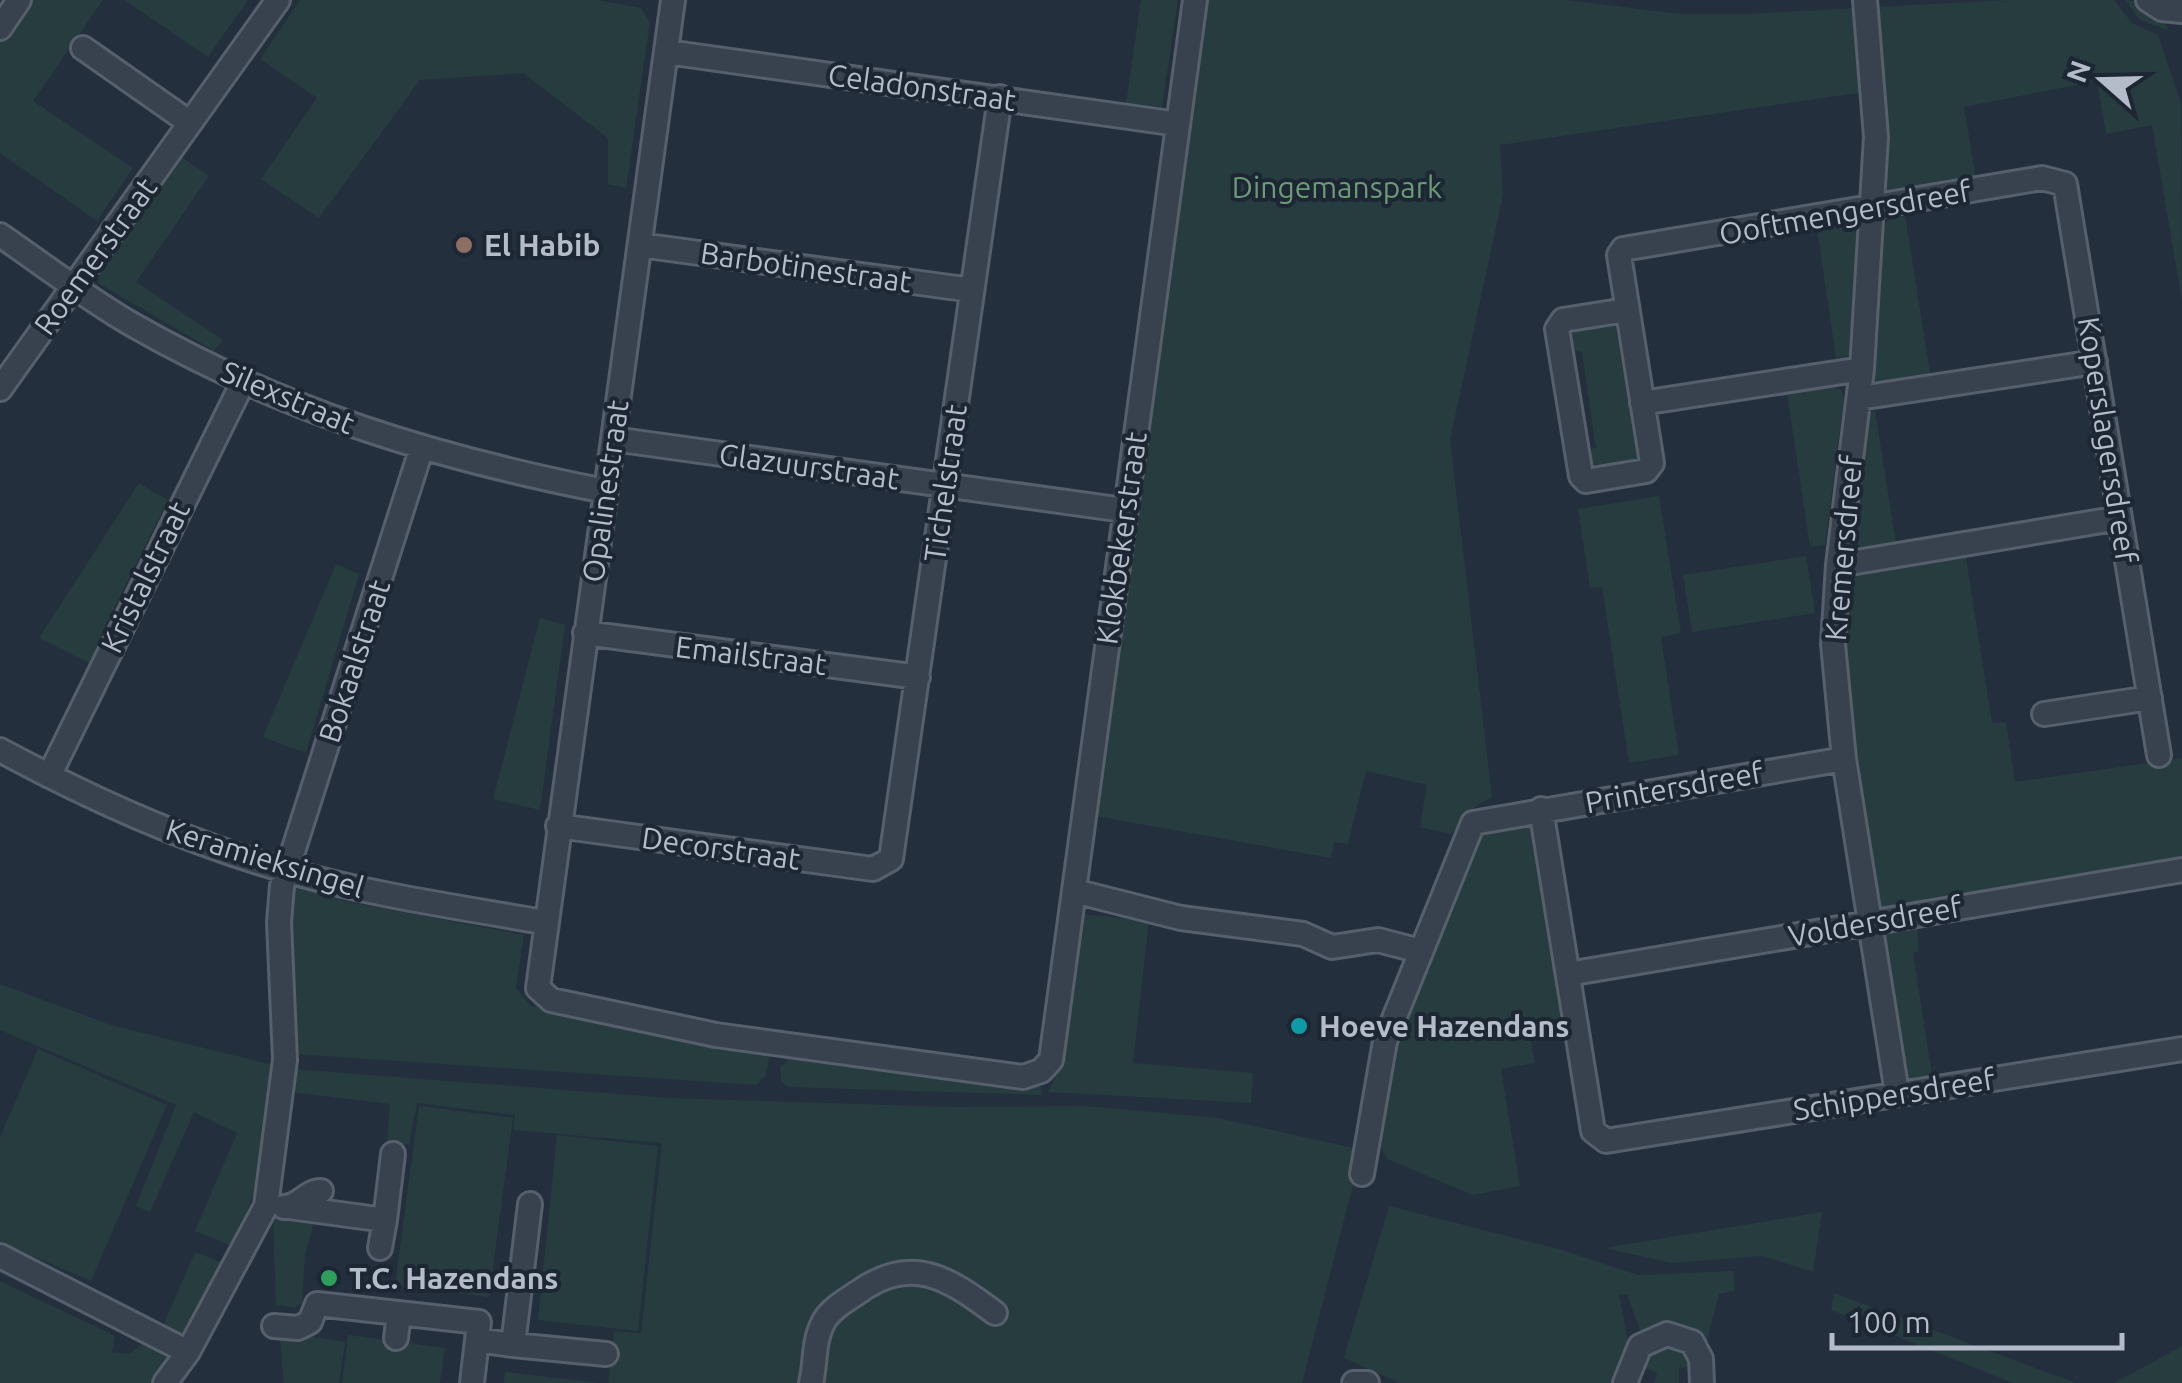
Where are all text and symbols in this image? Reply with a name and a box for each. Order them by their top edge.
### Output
north arrow [2052,30,2152,130]
text: N [2060,56,2096,86]
street label: Celadonstraat [826,57,1018,117]
park label: Dingemanspark [1232,170,1442,204]
street label: Roemerstraat [27,171,163,341]
street label: Ooftmengersdreef [1716,173,1974,251]
place label: El Habib [484,228,600,262]
marker: El Habib [453,234,475,256]
street label: Barbotinestraat [698,235,914,299]
street label: Koperslagersdreef [2072,314,2144,566]
street label: Silexstraat [216,354,360,440]
street label: Opalinestraat [575,397,635,584]
street label: Tichelstraat [917,402,973,564]
street label: Klokbekerstraat [1089,429,1153,646]
street label: Glazuurstraat [717,437,901,495]
street label: Kremersdreef [1818,453,1868,642]
street label: Kristalstraat [94,496,196,658]
street label: Bokaalstraat [312,575,396,747]
street label: Emailstraat [673,629,829,681]
street label: Printersdreef [1582,755,1766,819]
street label: Keramieksingel [162,812,368,904]
street label: Decorstraat [640,820,802,876]
street label: Voldersdreef [1786,889,1965,953]
place label: Hoeve Hazendans [1319,1009,1569,1043]
marker: Hoeve Hazendans [1288,1015,1310,1037]
street label: Schippersdreef [1791,1061,1998,1127]
place label: T.C. Hazendans [349,1261,559,1295]
marker: T.C. Hazendans [318,1267,340,1289]
scale bar [1832,1288,2122,1350]
text: 100 m [1847,1305,1931,1339]

